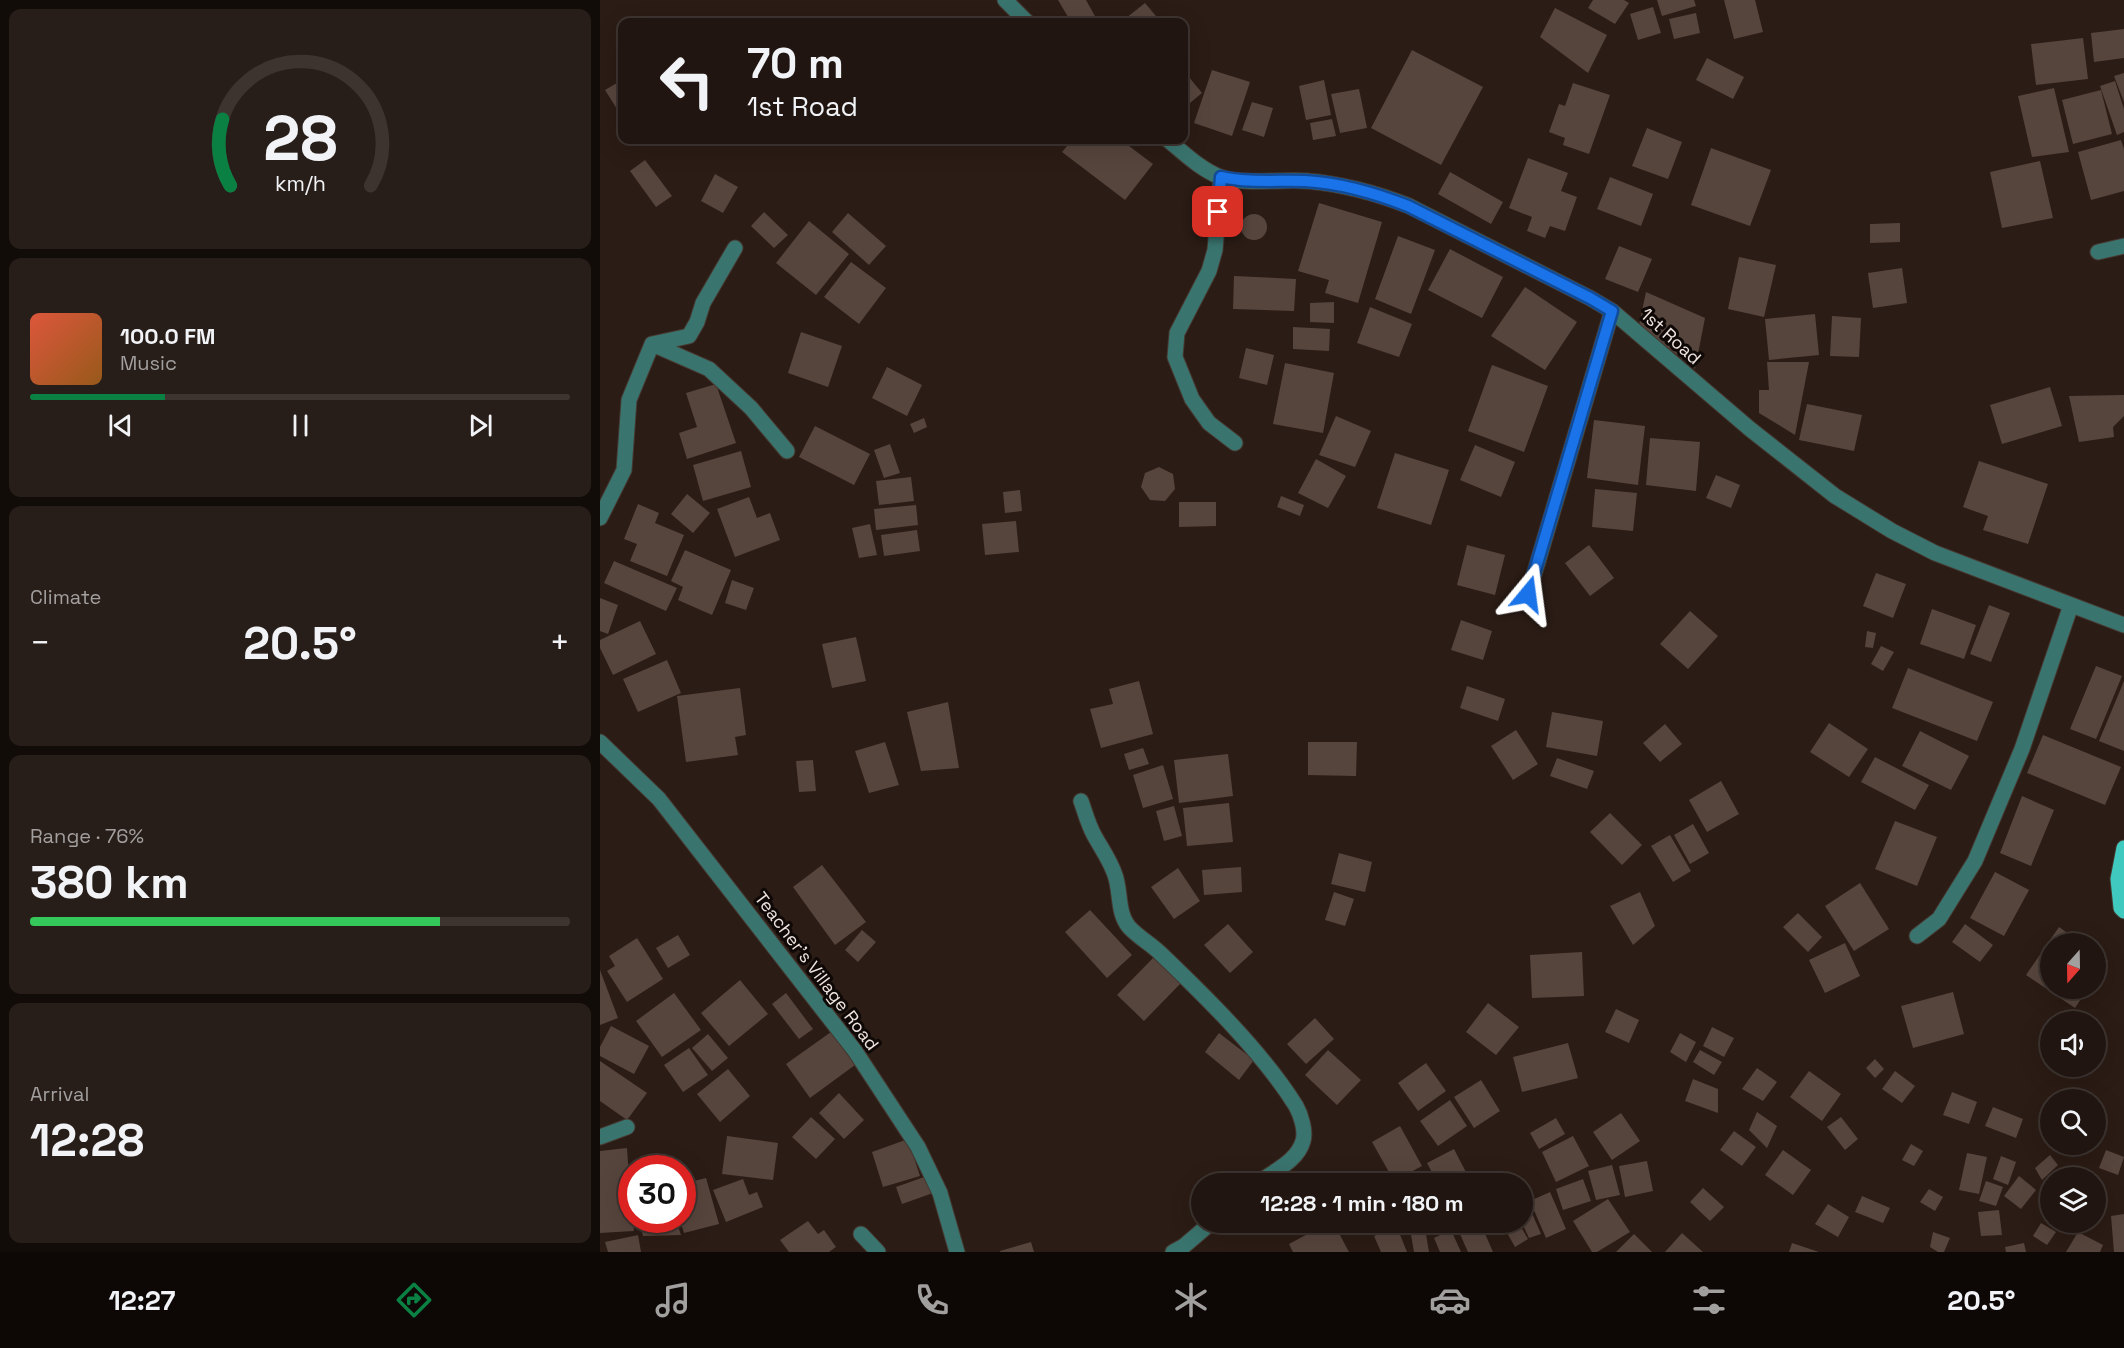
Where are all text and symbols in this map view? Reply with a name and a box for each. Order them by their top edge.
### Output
text: 70 m [747,37,844,90]
icon: left [648,42,726,120]
text: 1st Road [747,89,858,124]
text: 28 [263,99,337,178]
text: km/h [274,170,326,197]
pin [1192,186,1243,237]
icon: arrive [1201,195,1234,228]
street label: 1st Road [1636,303,1706,369]
text: 100.0 FM [120,322,215,350]
text: Music [120,350,177,376]
icon: previous [104,409,137,442]
icon: pause [284,409,317,442]
icon: next [464,409,497,442]
position arrow [1496,562,1560,626]
text: Climate [30,584,101,610]
text: 20.5° [243,615,357,672]
text: − [30,622,50,664]
text: + [550,622,570,664]
text: Range · 76% [30,823,144,849]
text: 380 km [30,854,189,911]
street label: Teacher's Village Road [750,887,884,1055]
north arrow [2040,933,2106,999]
map controls [2040,933,2106,1233]
button: sound [2040,1011,2106,1077]
text: Arrival [30,1081,89,1107]
button: search [2040,1089,2106,1155]
text: 12:28 [30,1112,144,1169]
speed limit sign: 30 [618,1155,696,1233]
button: layers [2040,1167,2106,1233]
text: 12:28 · 1 min · 180 m [1260,1189,1464,1217]
icon: directions [393,1279,435,1321]
icon: music [652,1279,694,1321]
icon: phone [911,1279,953,1321]
icon: climate [1170,1279,1212,1321]
icon: car [1429,1279,1471,1321]
icon: filters [1688,1279,1730,1321]
text: 12:27 [109,1283,176,1318]
text: 20.5° [1947,1283,2015,1318]

